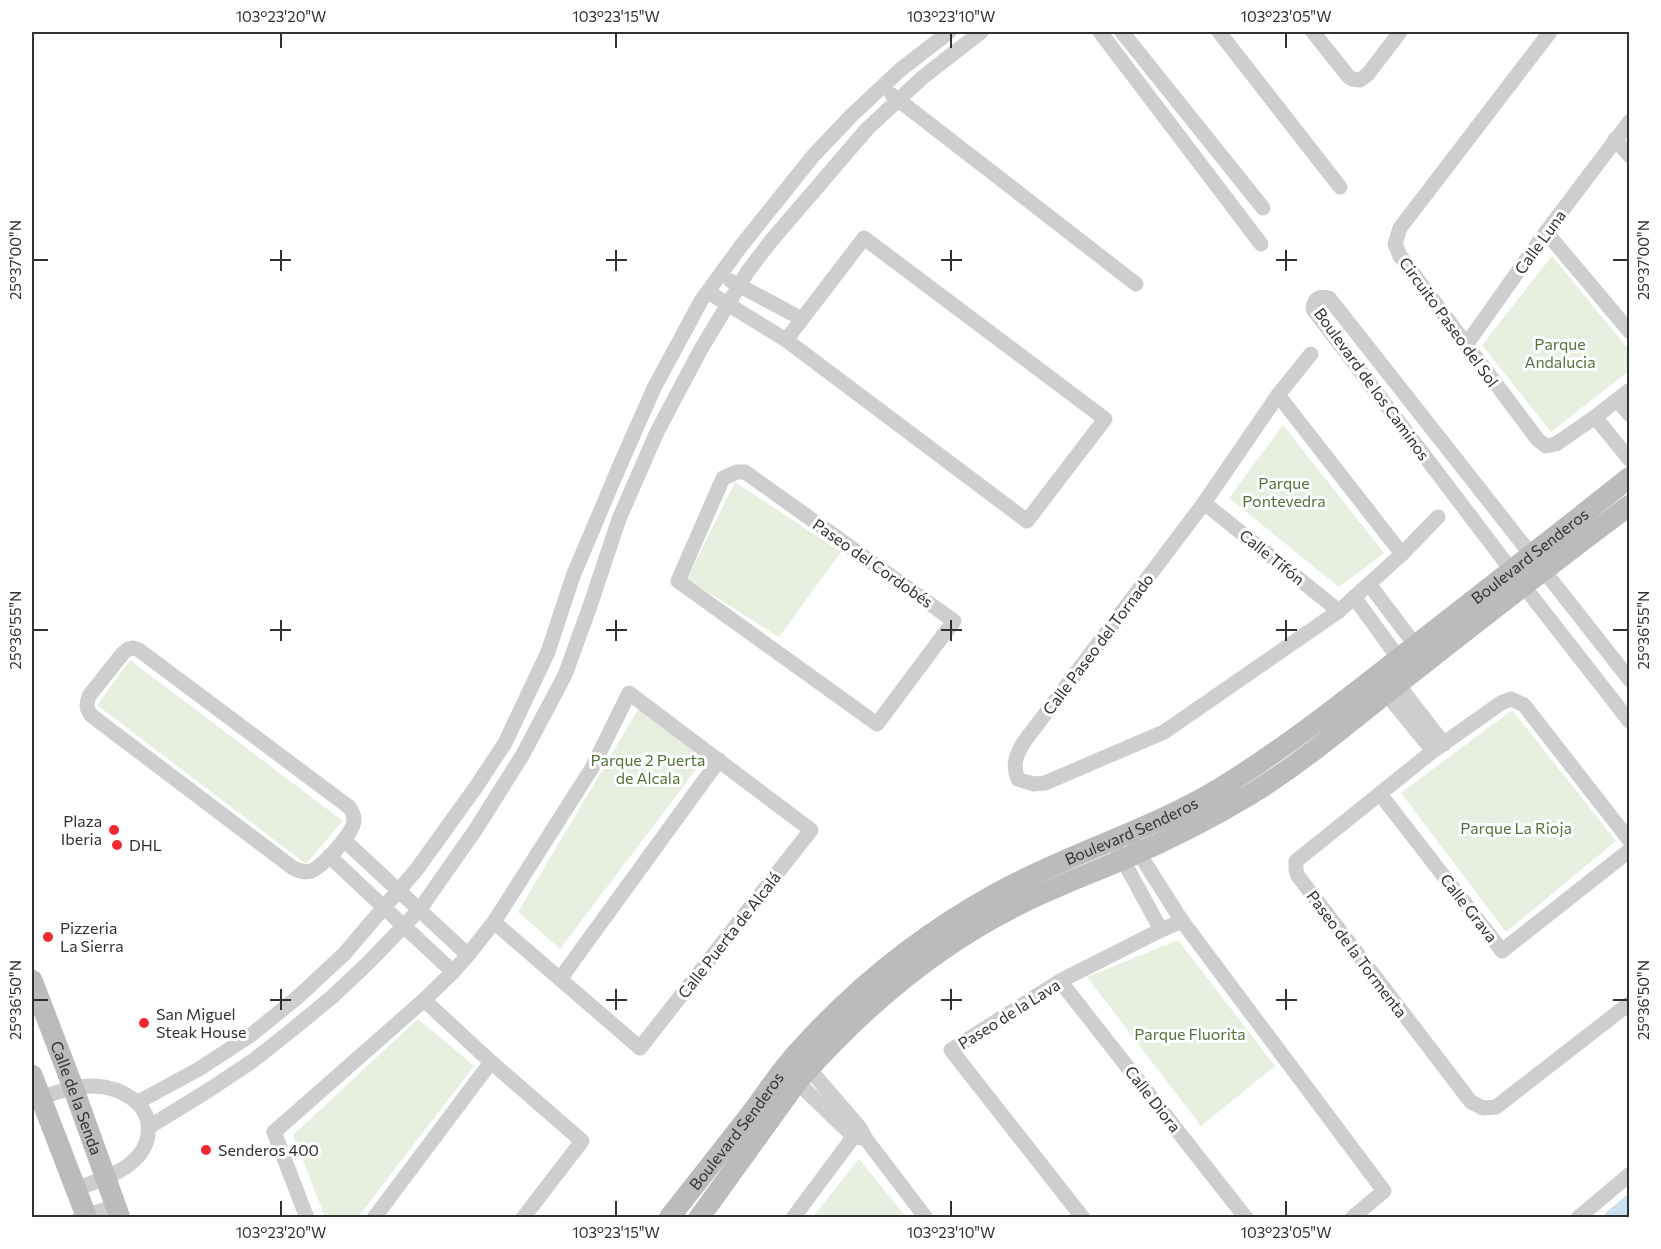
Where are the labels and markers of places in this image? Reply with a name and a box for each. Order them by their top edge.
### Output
place label: Plaza Iberia [61,811,102,848]
marker: Plaza Iberia [107,823,121,837]
place label: DHL [129,835,162,854]
marker: DHL [110,838,124,852]
place label: Pizzeria La Sierra [60,918,124,955]
marker: Pizzeria La Sierra [41,930,55,944]
place label: San Miguel Steak House [156,1004,246,1041]
marker: San Miguel Steak House [137,1016,151,1030]
place label: Senderos 400 [218,1140,319,1159]
marker: Senderos 400 [199,1143,213,1157]

